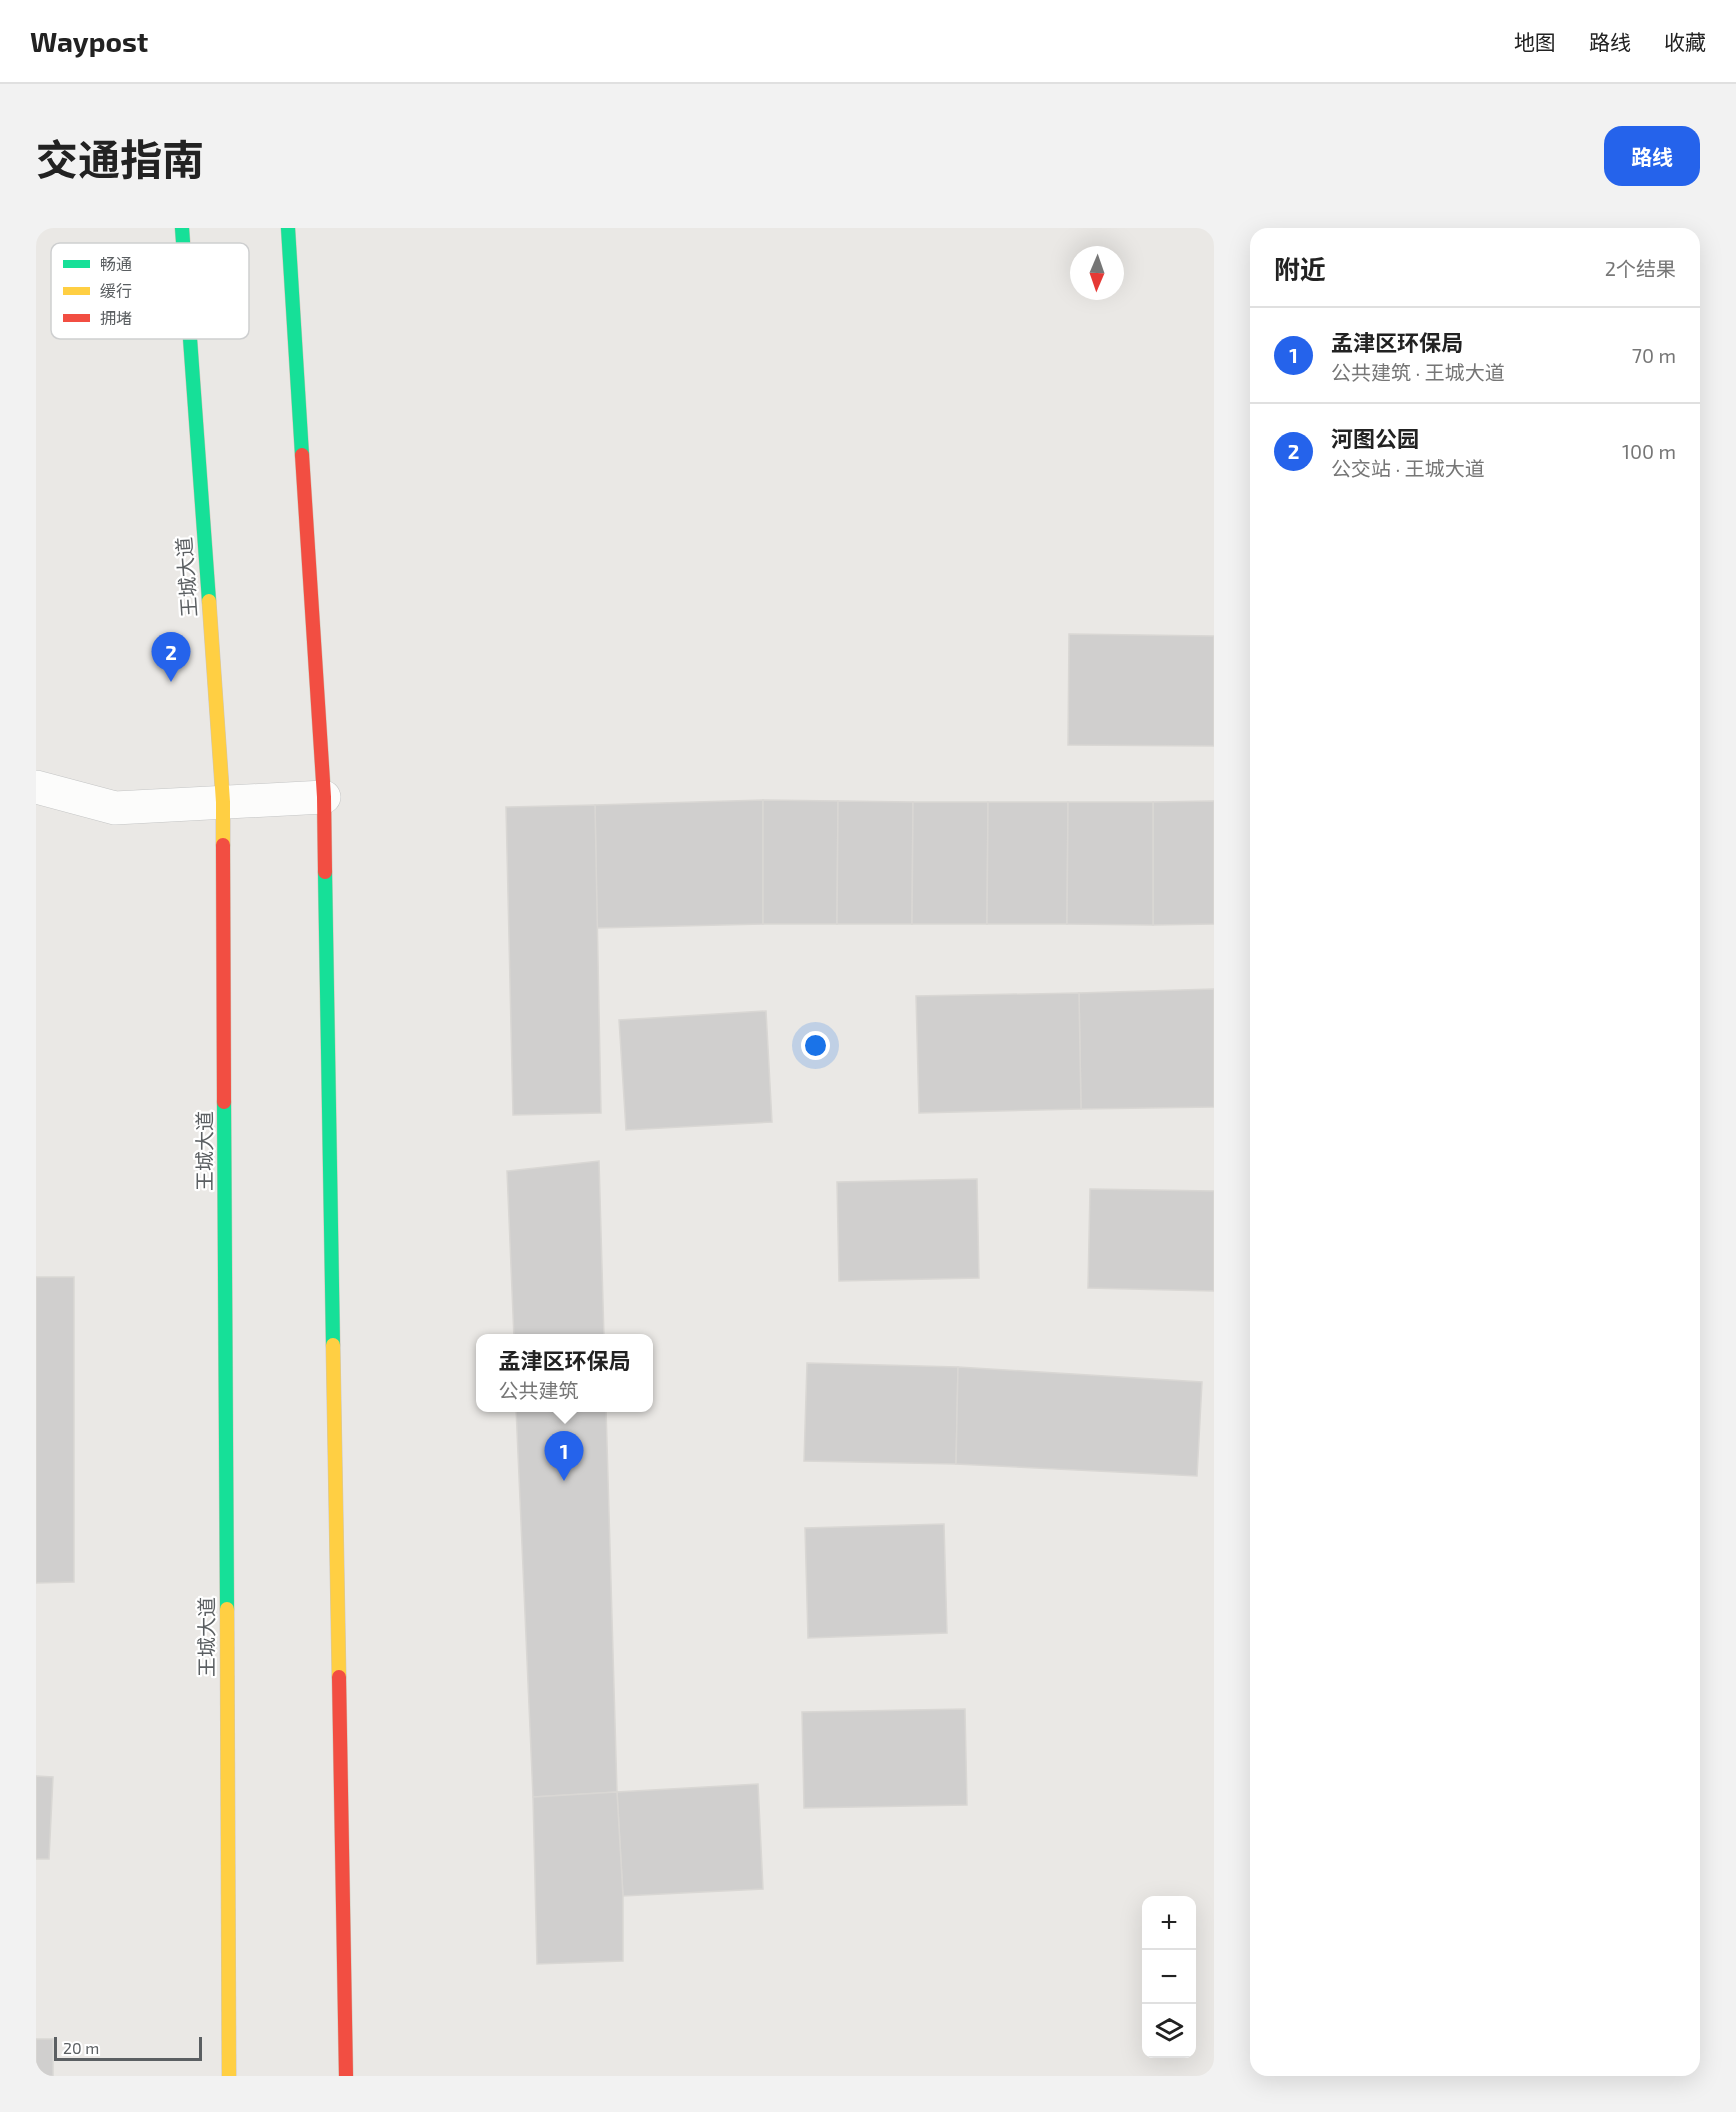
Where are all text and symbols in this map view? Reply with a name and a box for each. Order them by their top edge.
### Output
text: Waypost [30,24,148,58]
text: 地图 [1514,29,1556,54]
text: 路线 [1589,29,1631,54]
text: 收藏 [1664,29,1706,54]
button: 路线 [1604,126,1700,186]
text: 交通指南 [36,133,204,183]
legend [51,243,249,339]
north arrow [1070,246,1124,300]
text: 附近 [1274,253,1326,284]
text: 畅通 [100,254,132,273]
text: 2个结果 [1605,256,1676,280]
text: 缓行 [100,281,132,300]
text: 拥堵 [100,308,132,327]
text: 孟津区环保局 [1331,329,1463,355]
text: 1 [1289,343,1298,367]
text: 70 m [1632,343,1676,367]
text: 公共建筑 · 王城大道 [1331,360,1505,384]
text: 河图公园 [1331,425,1419,451]
text: 2 [1288,439,1299,463]
text: 100 m [1622,439,1676,463]
text: 公交站 · 王城大道 [1331,456,1485,480]
street label: 王城大道 [171,536,201,618]
pin: 2 [152,632,190,682]
your location [801,1031,830,1060]
street label: 王城大道 [192,1111,216,1191]
popup [476,1334,653,1412]
text: 孟津区环保局 [498,1347,631,1373]
text: 公共建筑 [498,1378,578,1402]
pin: 1 [544,1432,584,1481]
street label: 王城大道 [194,1597,218,1677]
map controls [1142,1896,1196,2058]
button: + [1142,1896,1196,1950]
button: − [1142,1950,1196,2004]
button: layers [1142,2004,1196,2058]
scale bar [54,2034,202,2062]
text: 20 m [63,2038,99,2057]

